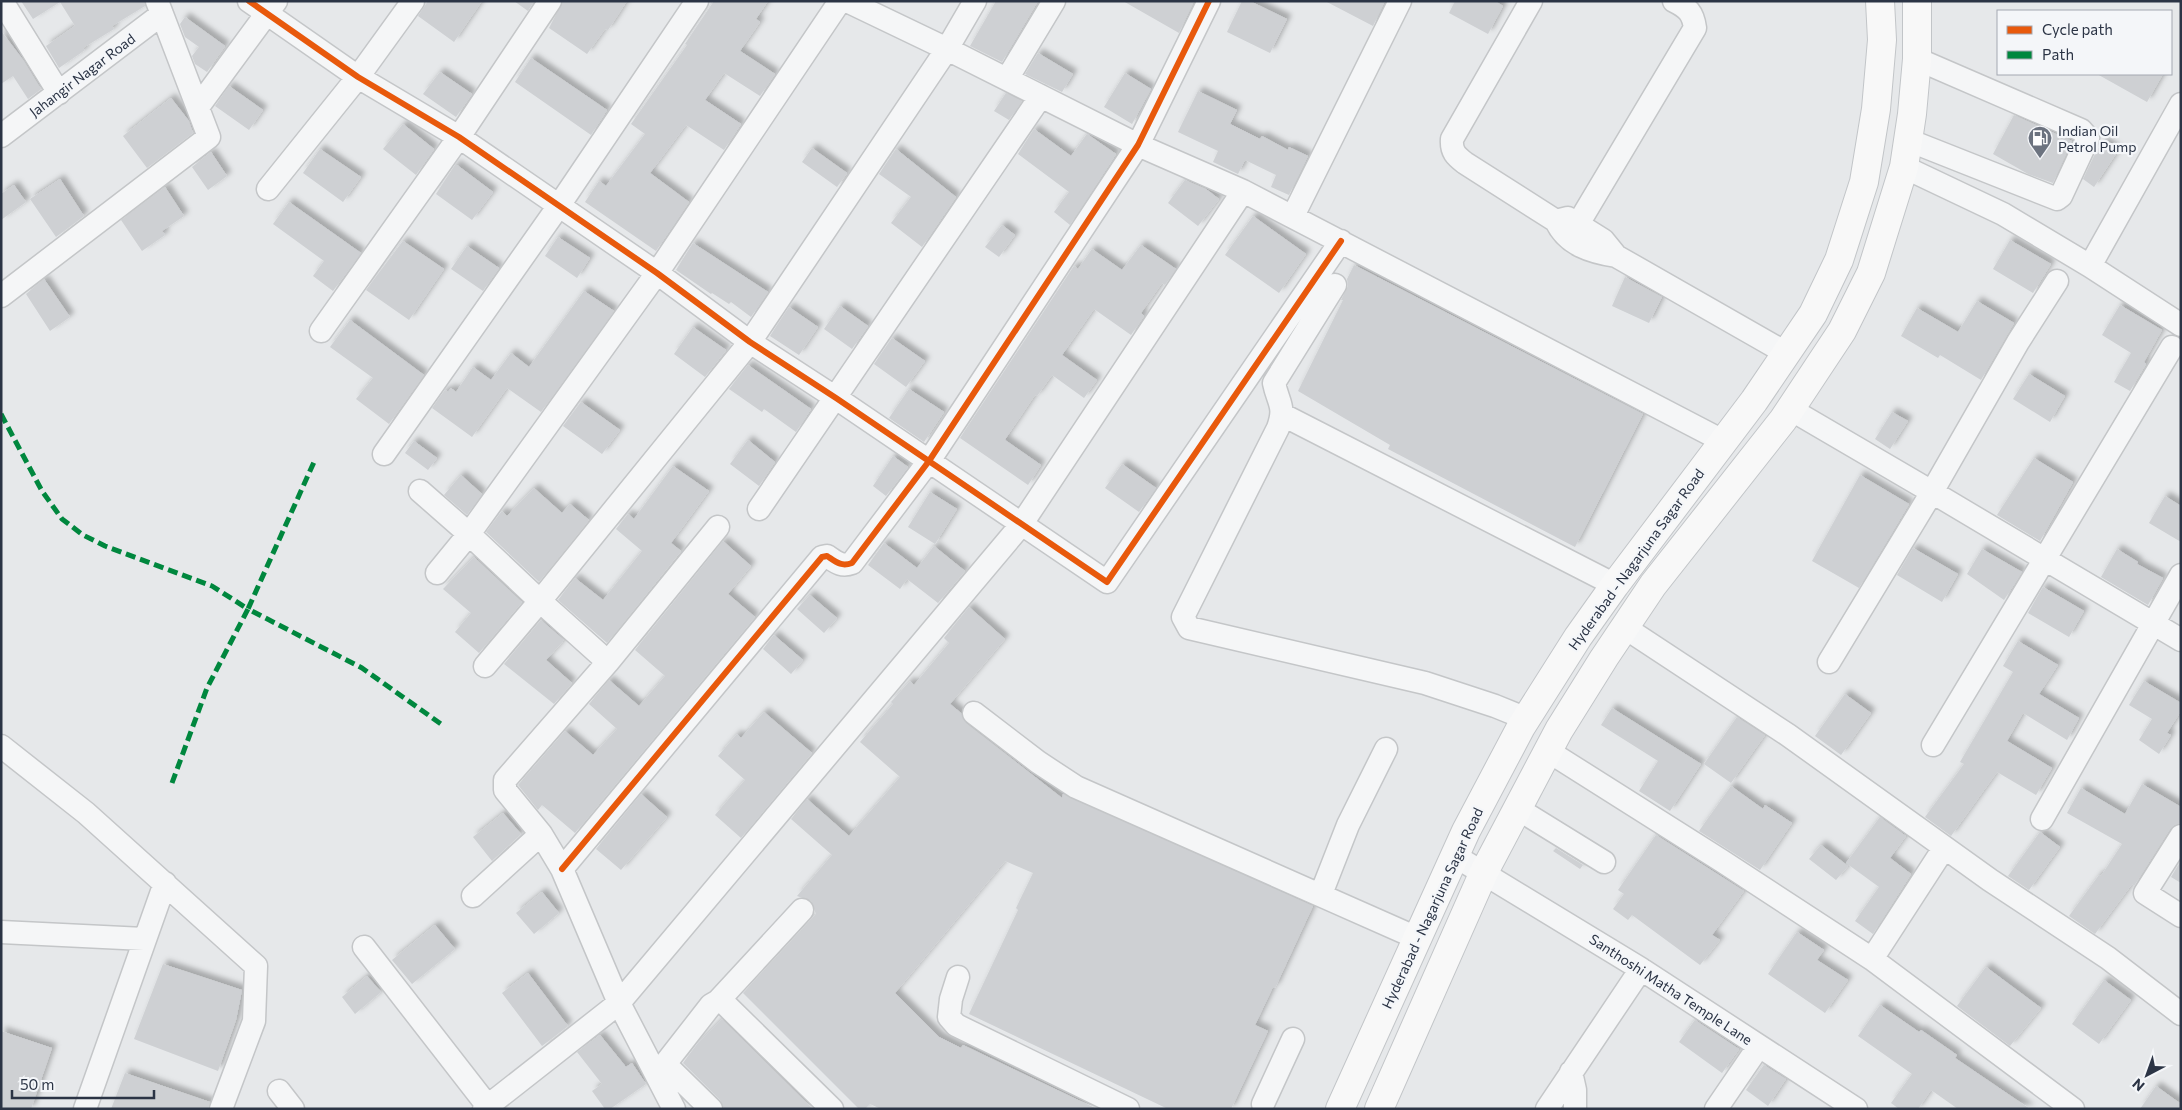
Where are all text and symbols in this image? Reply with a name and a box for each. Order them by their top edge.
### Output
legend [1997,10,2172,75]
text: Cycle path [2042,20,2113,38]
street label: Jahangir Nagar Road [26,30,138,120]
text: Path [2042,45,2074,63]
place label: Indian Oil Petrol Pump [2058,122,2137,155]
fuel station icon: Indian Oil Petrol Pump [2027,125,2053,159]
street label: Hyderabad - Nagarjuna Sagar Road [1565,465,1707,653]
street label: Hyderabad - Nagarjuna Sagar Road [1378,805,1486,1011]
street label: Santhoshi Matha Temple Lane [1586,930,1756,1048]
north arrow [2122,1050,2172,1100]
scale bar [12,1068,155,1100]
text: 50 m [20,1075,54,1093]
text: N [2129,1075,2148,1095]

